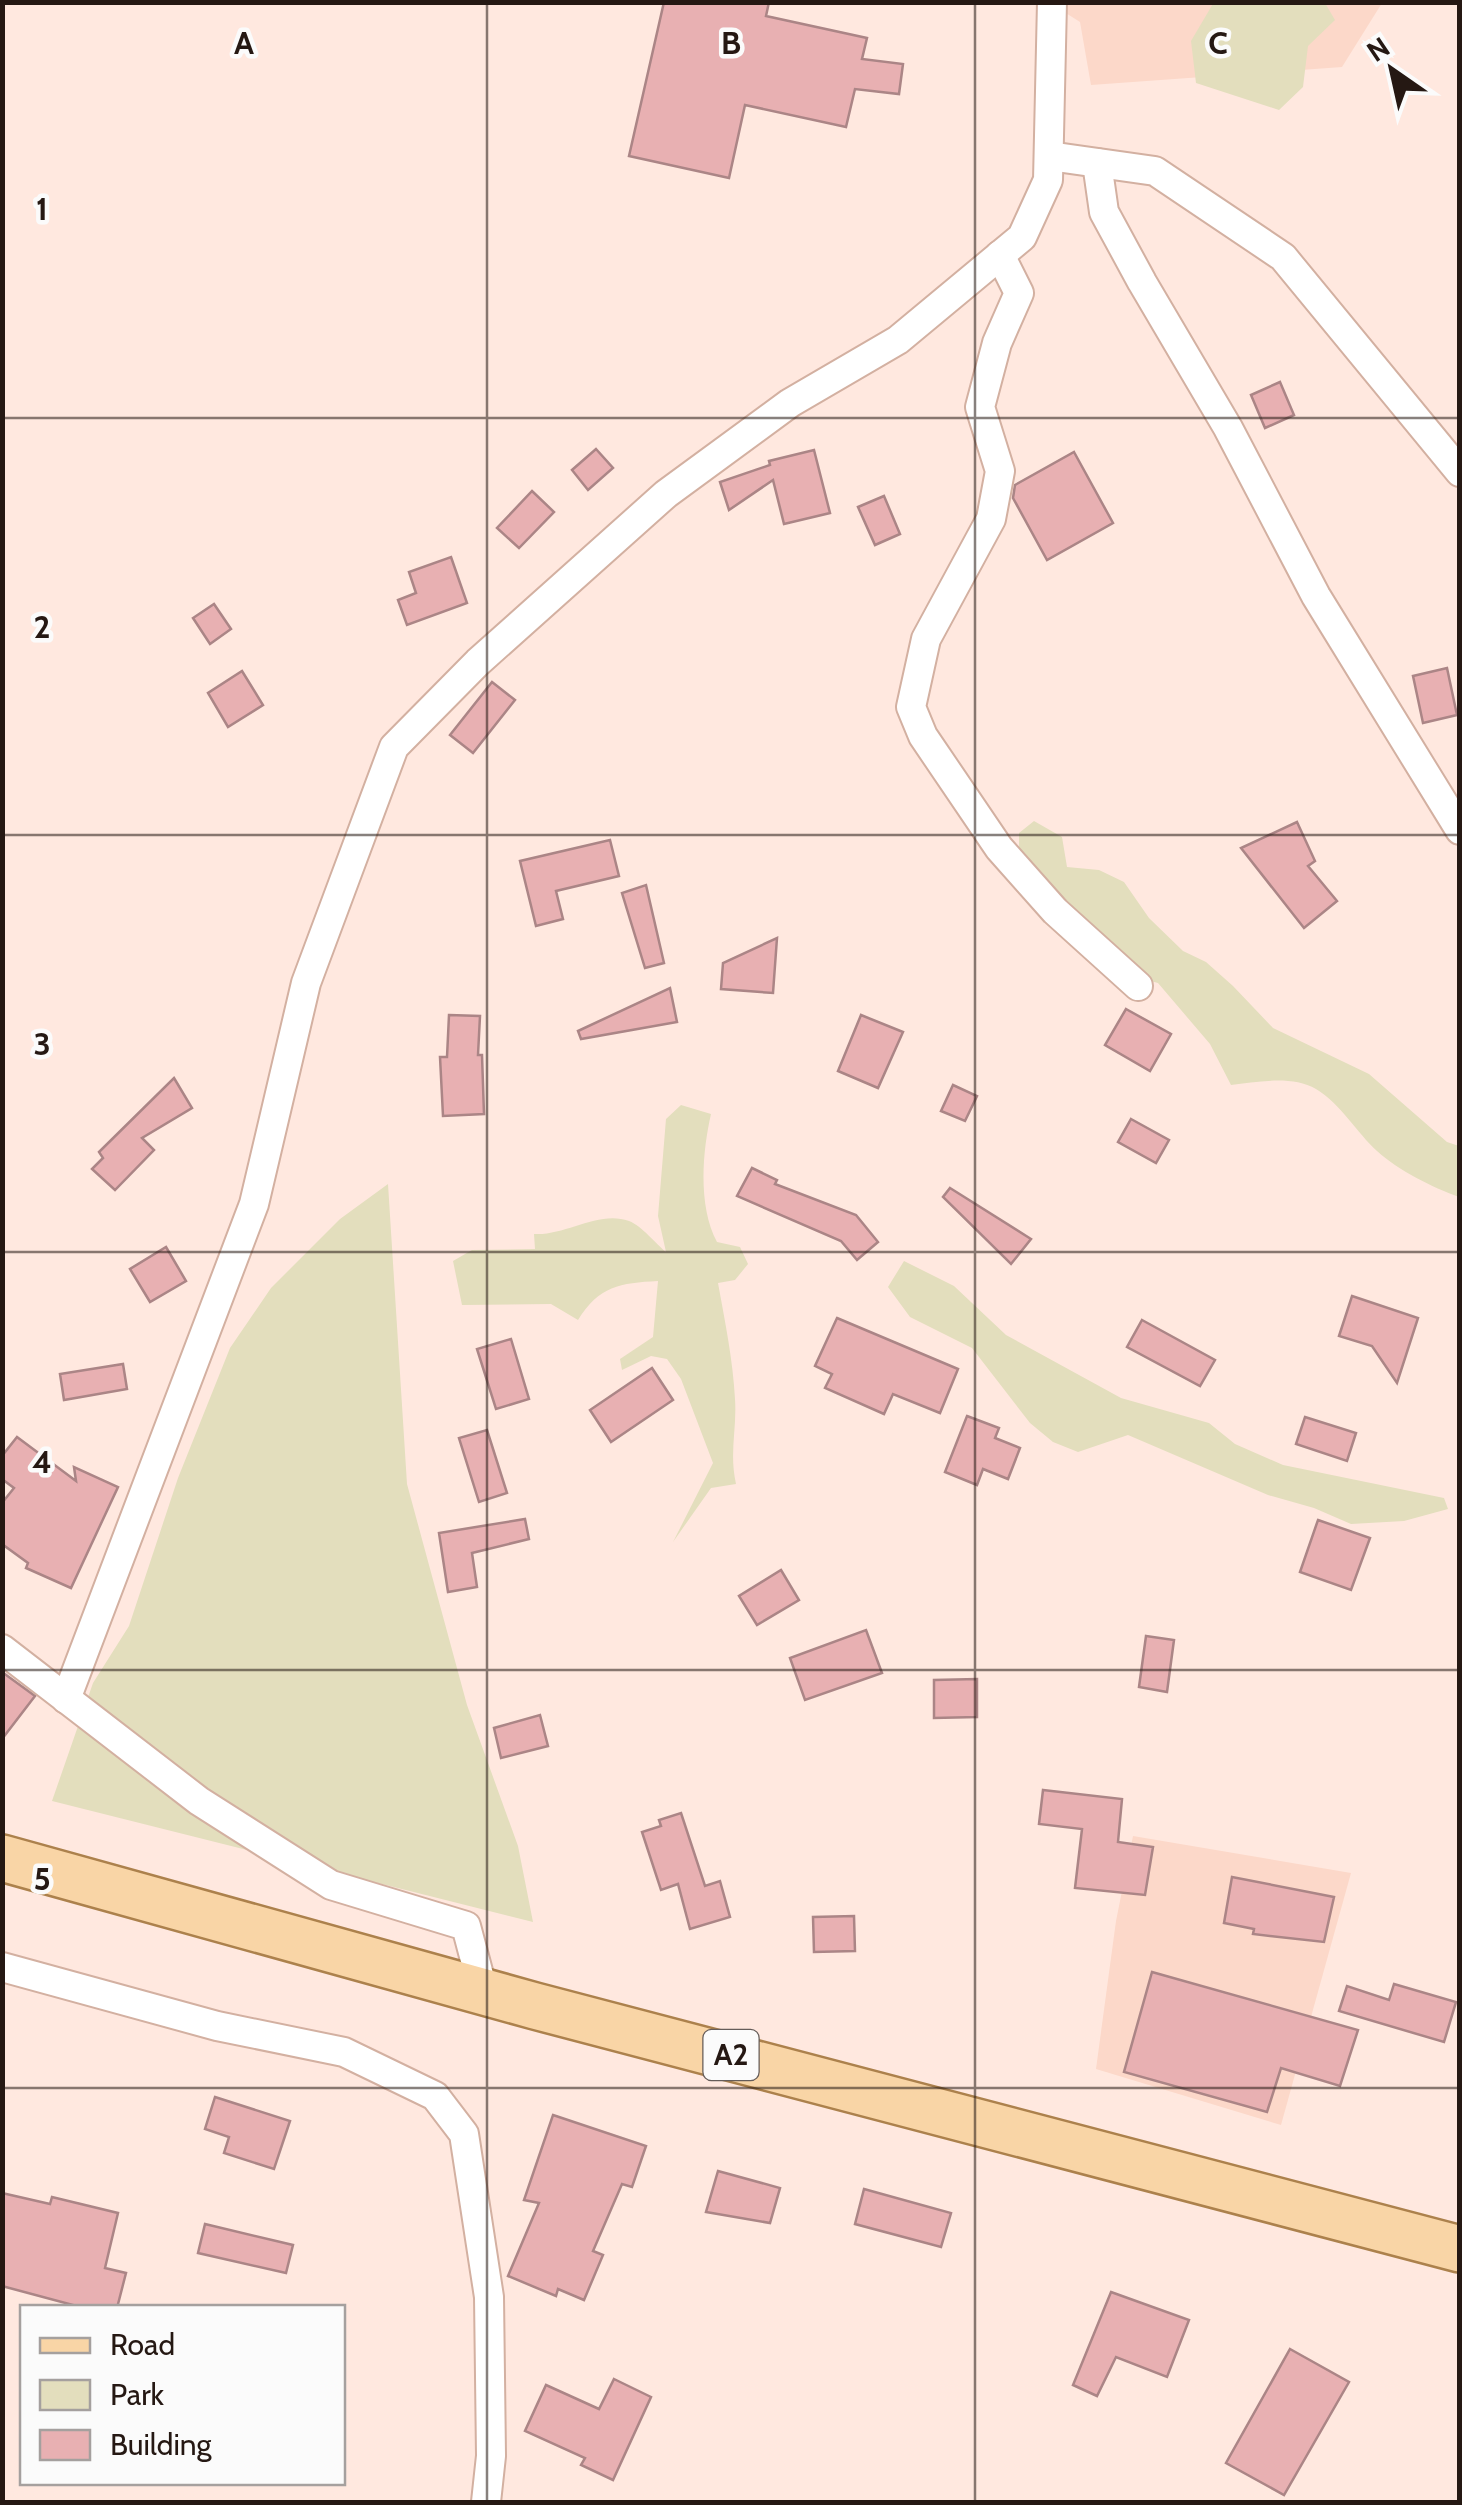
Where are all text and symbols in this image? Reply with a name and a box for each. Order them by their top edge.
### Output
north arrow [1342,20,1442,120]
text: A [234,23,254,62]
text: B [721,23,741,62]
text: C [1208,23,1228,62]
text: N [1360,30,1396,69]
text: 1 [36,189,48,228]
text: 2 [34,607,50,646]
text: 3 [33,1024,51,1063]
text: 4 [32,1442,52,1481]
text: 5 [33,1859,51,1898]
road number: A2 [704,2030,758,2080]
legend [20,2305,345,2485]
text: Road [110,2326,175,2363]
text: Park [110,2376,165,2413]
text: Building [110,2426,213,2463]

